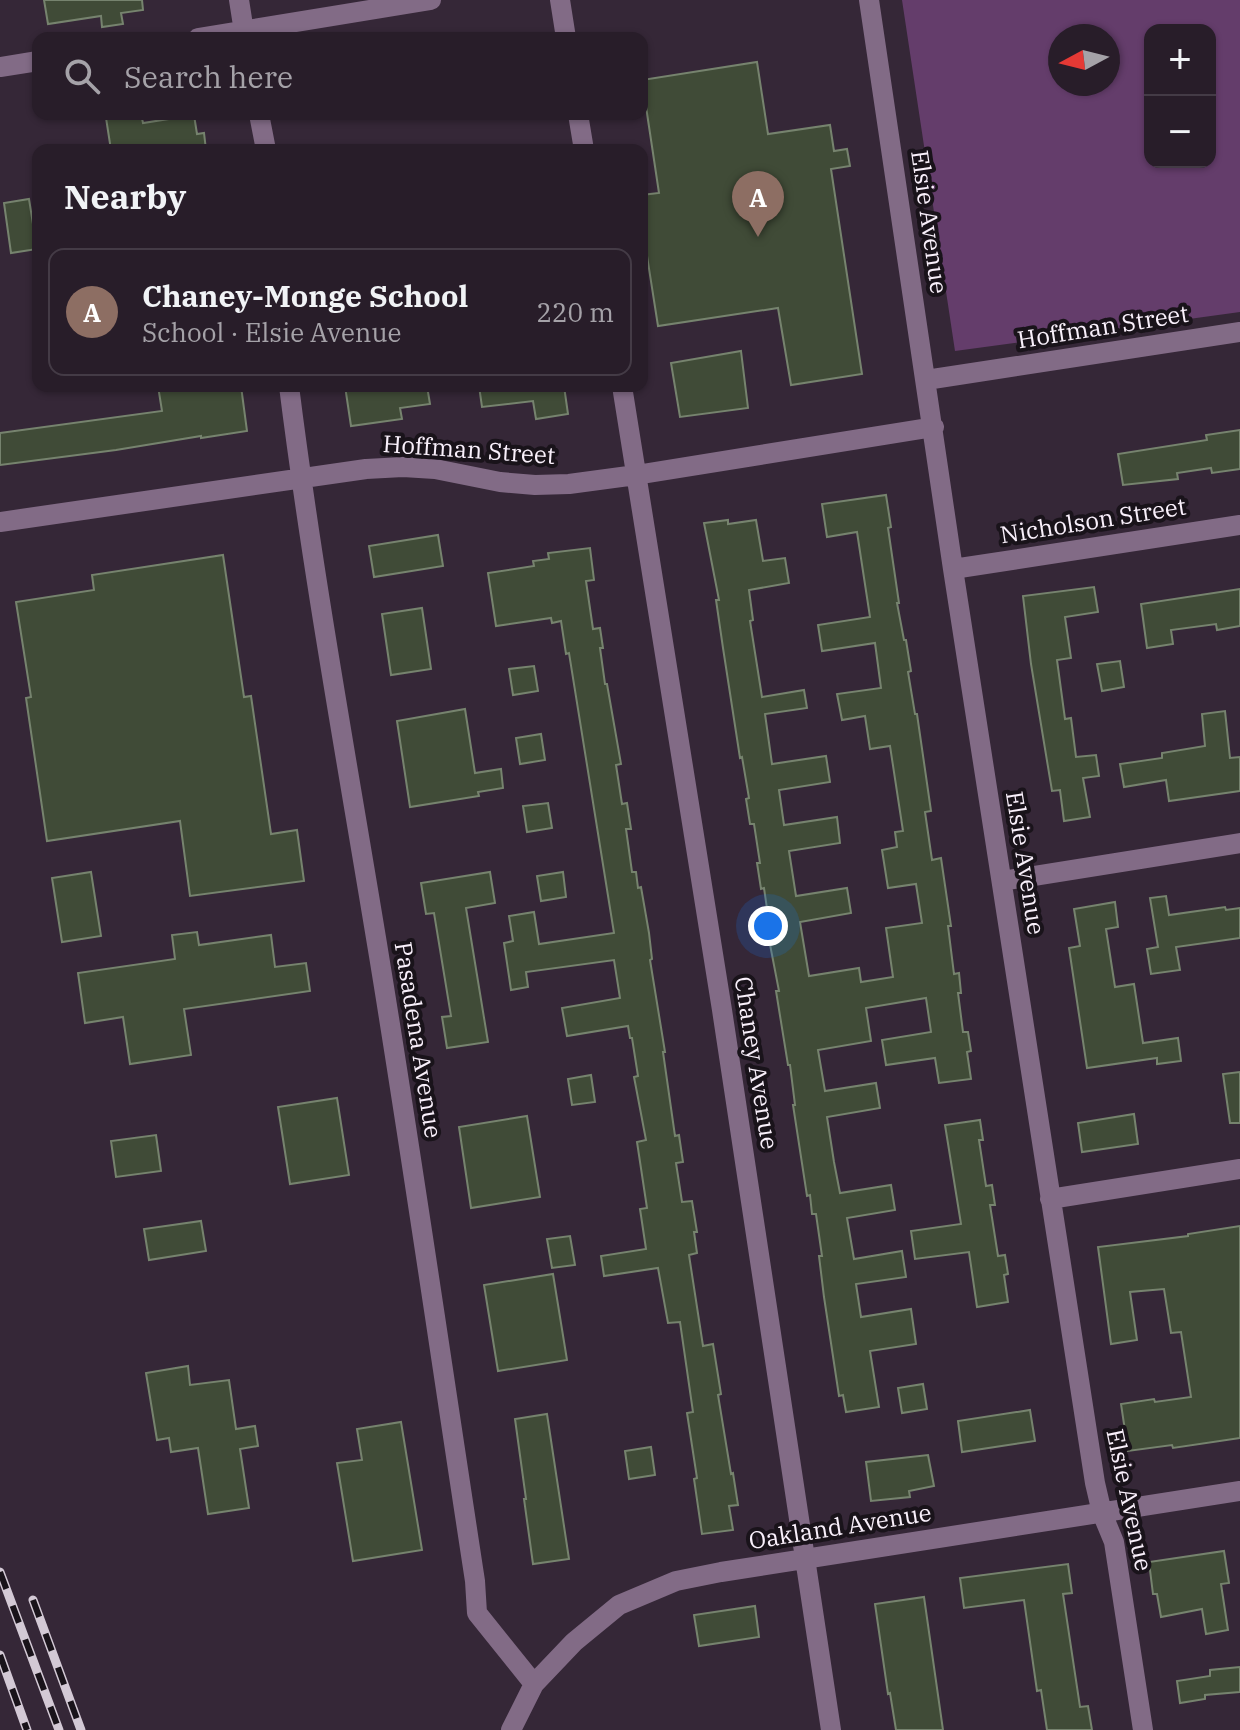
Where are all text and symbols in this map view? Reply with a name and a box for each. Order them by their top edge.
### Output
north arrow [1048,24,1120,96]
map controls [1144,24,1216,168]
button: + [1144,24,1216,96]
search box [32,32,648,120]
icon: search [60,54,104,98]
text: Search here [124,57,293,96]
button: − [1144,96,1216,168]
street label: Elsie Avenue [904,148,956,296]
pin: A [732,171,784,237]
text: Nearby [64,174,186,218]
text: Chaney-Monge School [142,276,468,315]
text: A [83,295,101,329]
text: 220 m [536,295,614,329]
street label: Hoffman Street [1015,297,1191,355]
text: School · Elsie Avenue [142,315,402,349]
street label: Hoffman Street [382,427,556,471]
street label: Nicholson Street [998,490,1188,551]
street label: Elsie Avenue [999,789,1053,937]
your location [748,906,788,946]
street label: Pasadena Avenue [388,939,450,1140]
street label: Chaney Avenue [728,974,786,1152]
street label: Elsie Avenue [1099,1426,1161,1574]
street label: Oakland Avenue [746,1496,933,1556]

